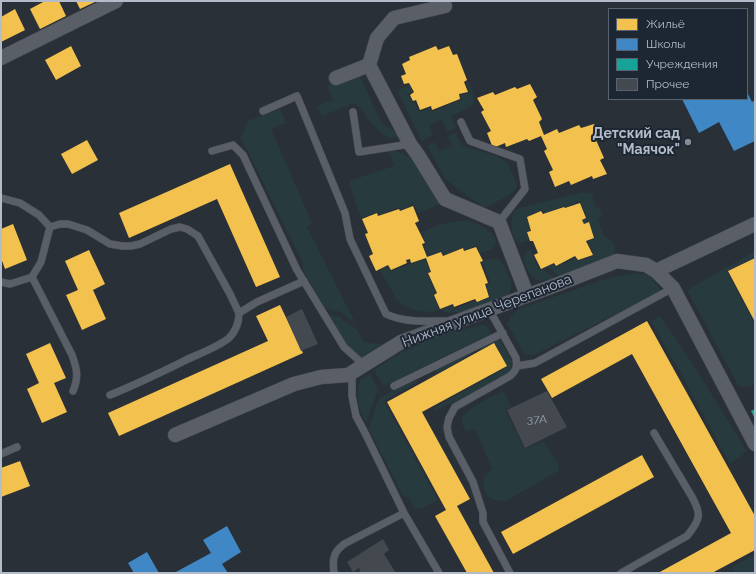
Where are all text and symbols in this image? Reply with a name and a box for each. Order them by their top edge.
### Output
legend [608,8,748,100]
text: Жильё [646,17,685,31]
text: Школы [646,37,685,51]
text: Учреждения [646,57,718,71]
text: Прочее [646,77,689,91]
place label: Детский сад "Маячок" [592,126,680,158]
marker: Детский сад "Маячок" [683,137,693,147]
street label: Нижняя улица Черепанова [400,271,574,351]
house number: 37А [527,412,547,426]

